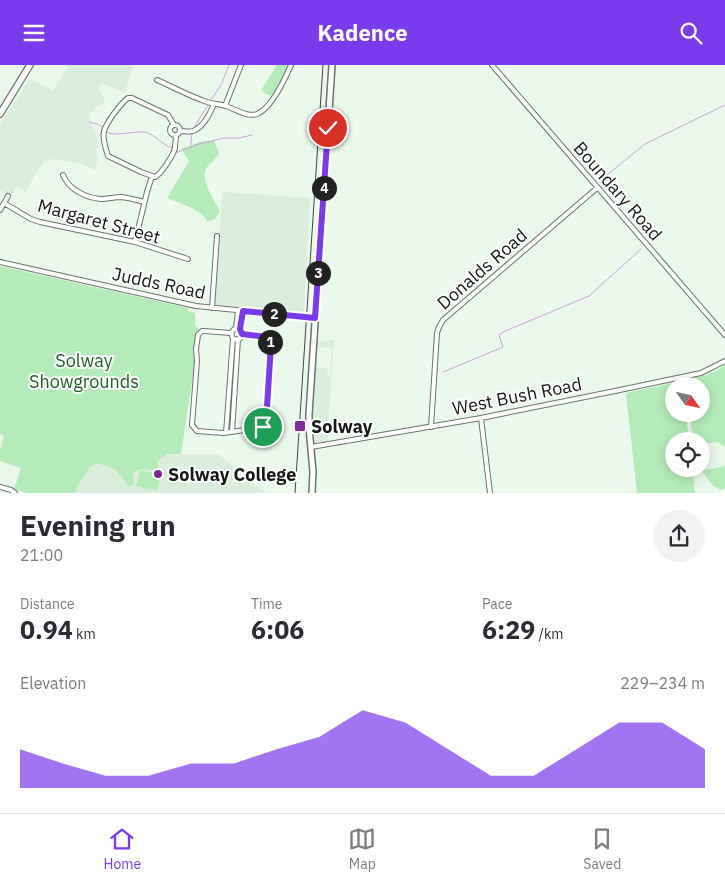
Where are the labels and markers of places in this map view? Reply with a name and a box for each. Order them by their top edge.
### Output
pin [307,107,349,149]
pin: 4 [312,175,336,201]
pin: 3 [306,261,330,285]
pin: 2 [262,301,286,327]
pin: 1 [258,329,282,355]
pin [242,406,284,448]
place label: Solway [311,415,373,438]
marker: Solway [293,419,307,433]
place label: Solway College [168,463,296,486]
marker: Solway College [152,468,164,480]

